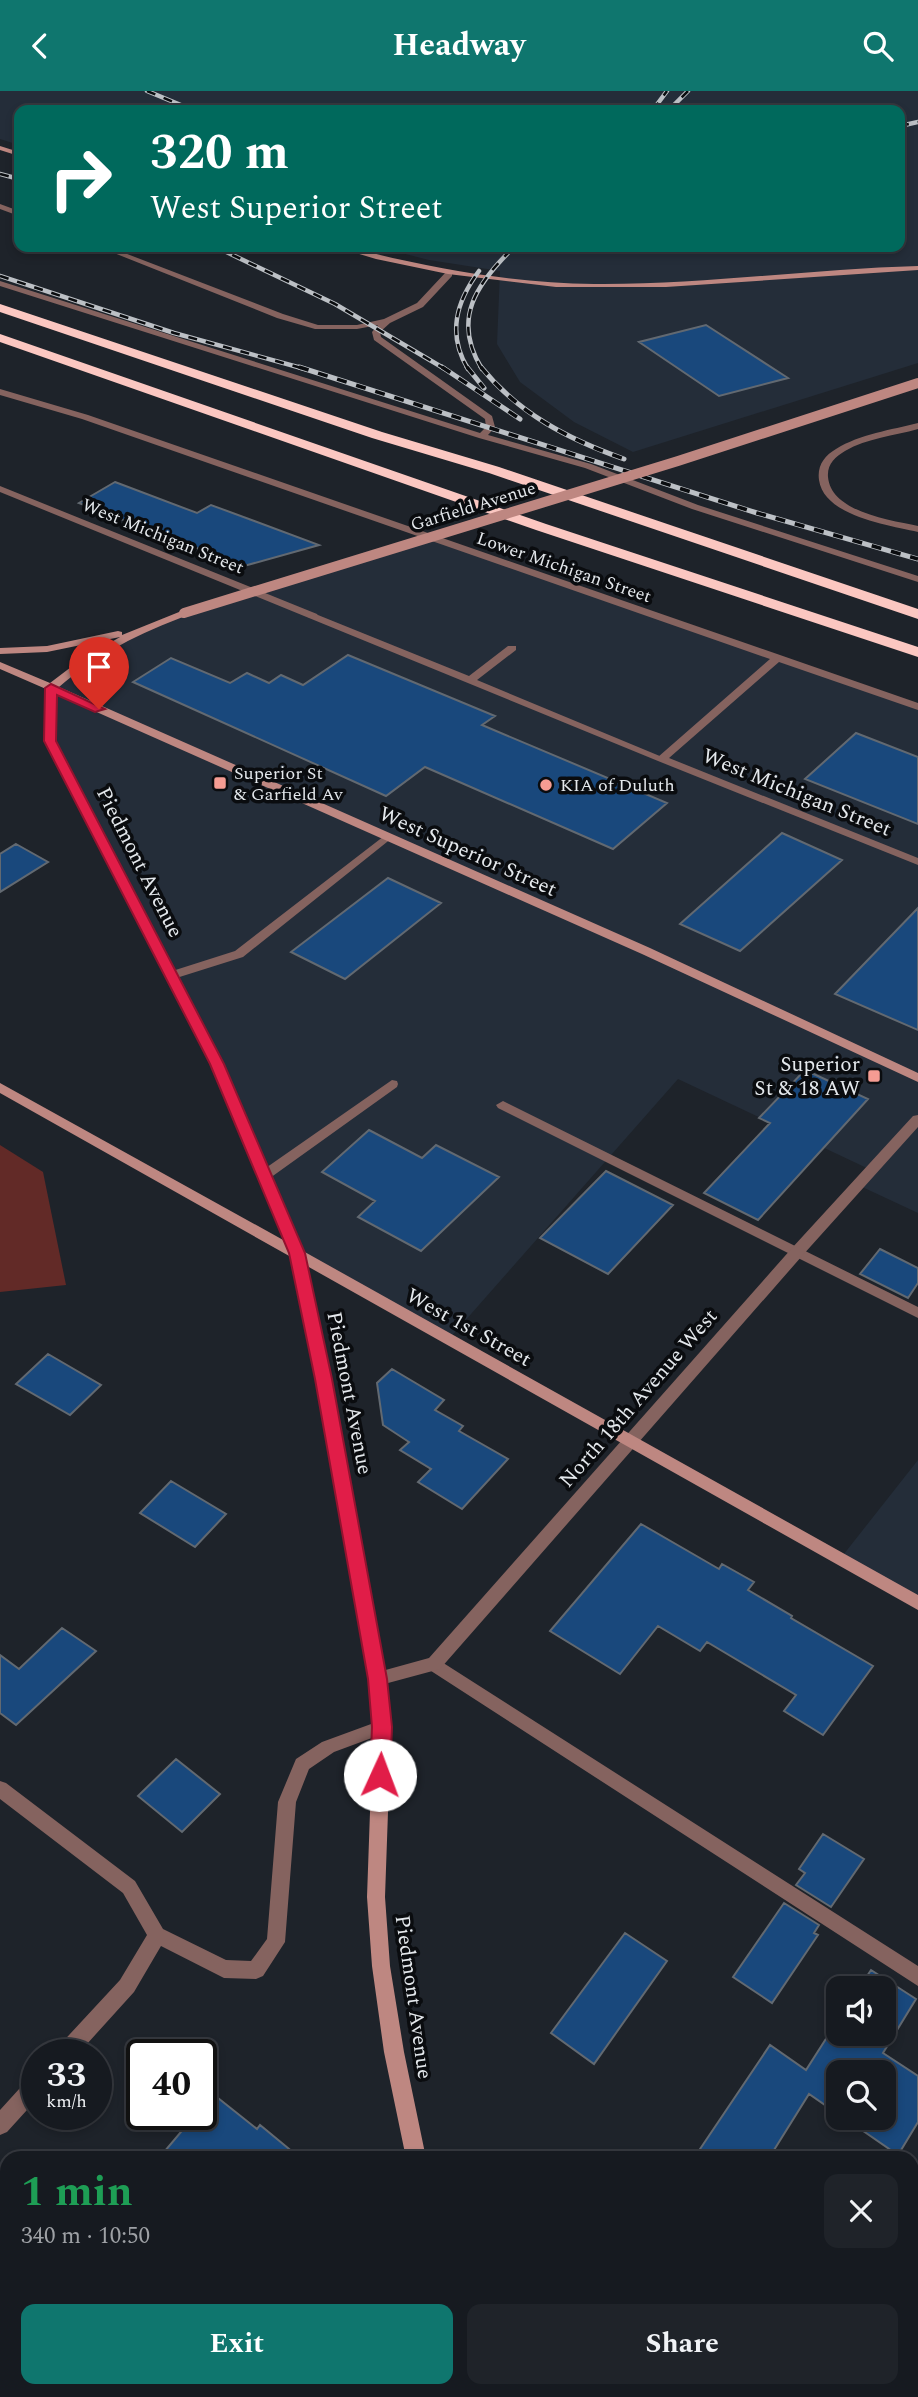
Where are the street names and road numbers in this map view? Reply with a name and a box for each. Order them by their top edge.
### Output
street label: Garfield Avenue [407,475,539,538]
street label: West Michigan Street [78,492,248,581]
street label: Lower Michigan Street [473,525,655,610]
street label: West Michigan Street [697,740,896,845]
street label: Piedmont Avenue [87,781,191,943]
street label: West Superior Street [373,798,562,906]
street label: West 1st Street [400,1280,537,1376]
street label: North 18th Avenue West [552,1302,726,1495]
street label: Piedmont Avenue [318,1309,381,1477]
street label: Piedmont Avenue [386,1913,440,2081]

